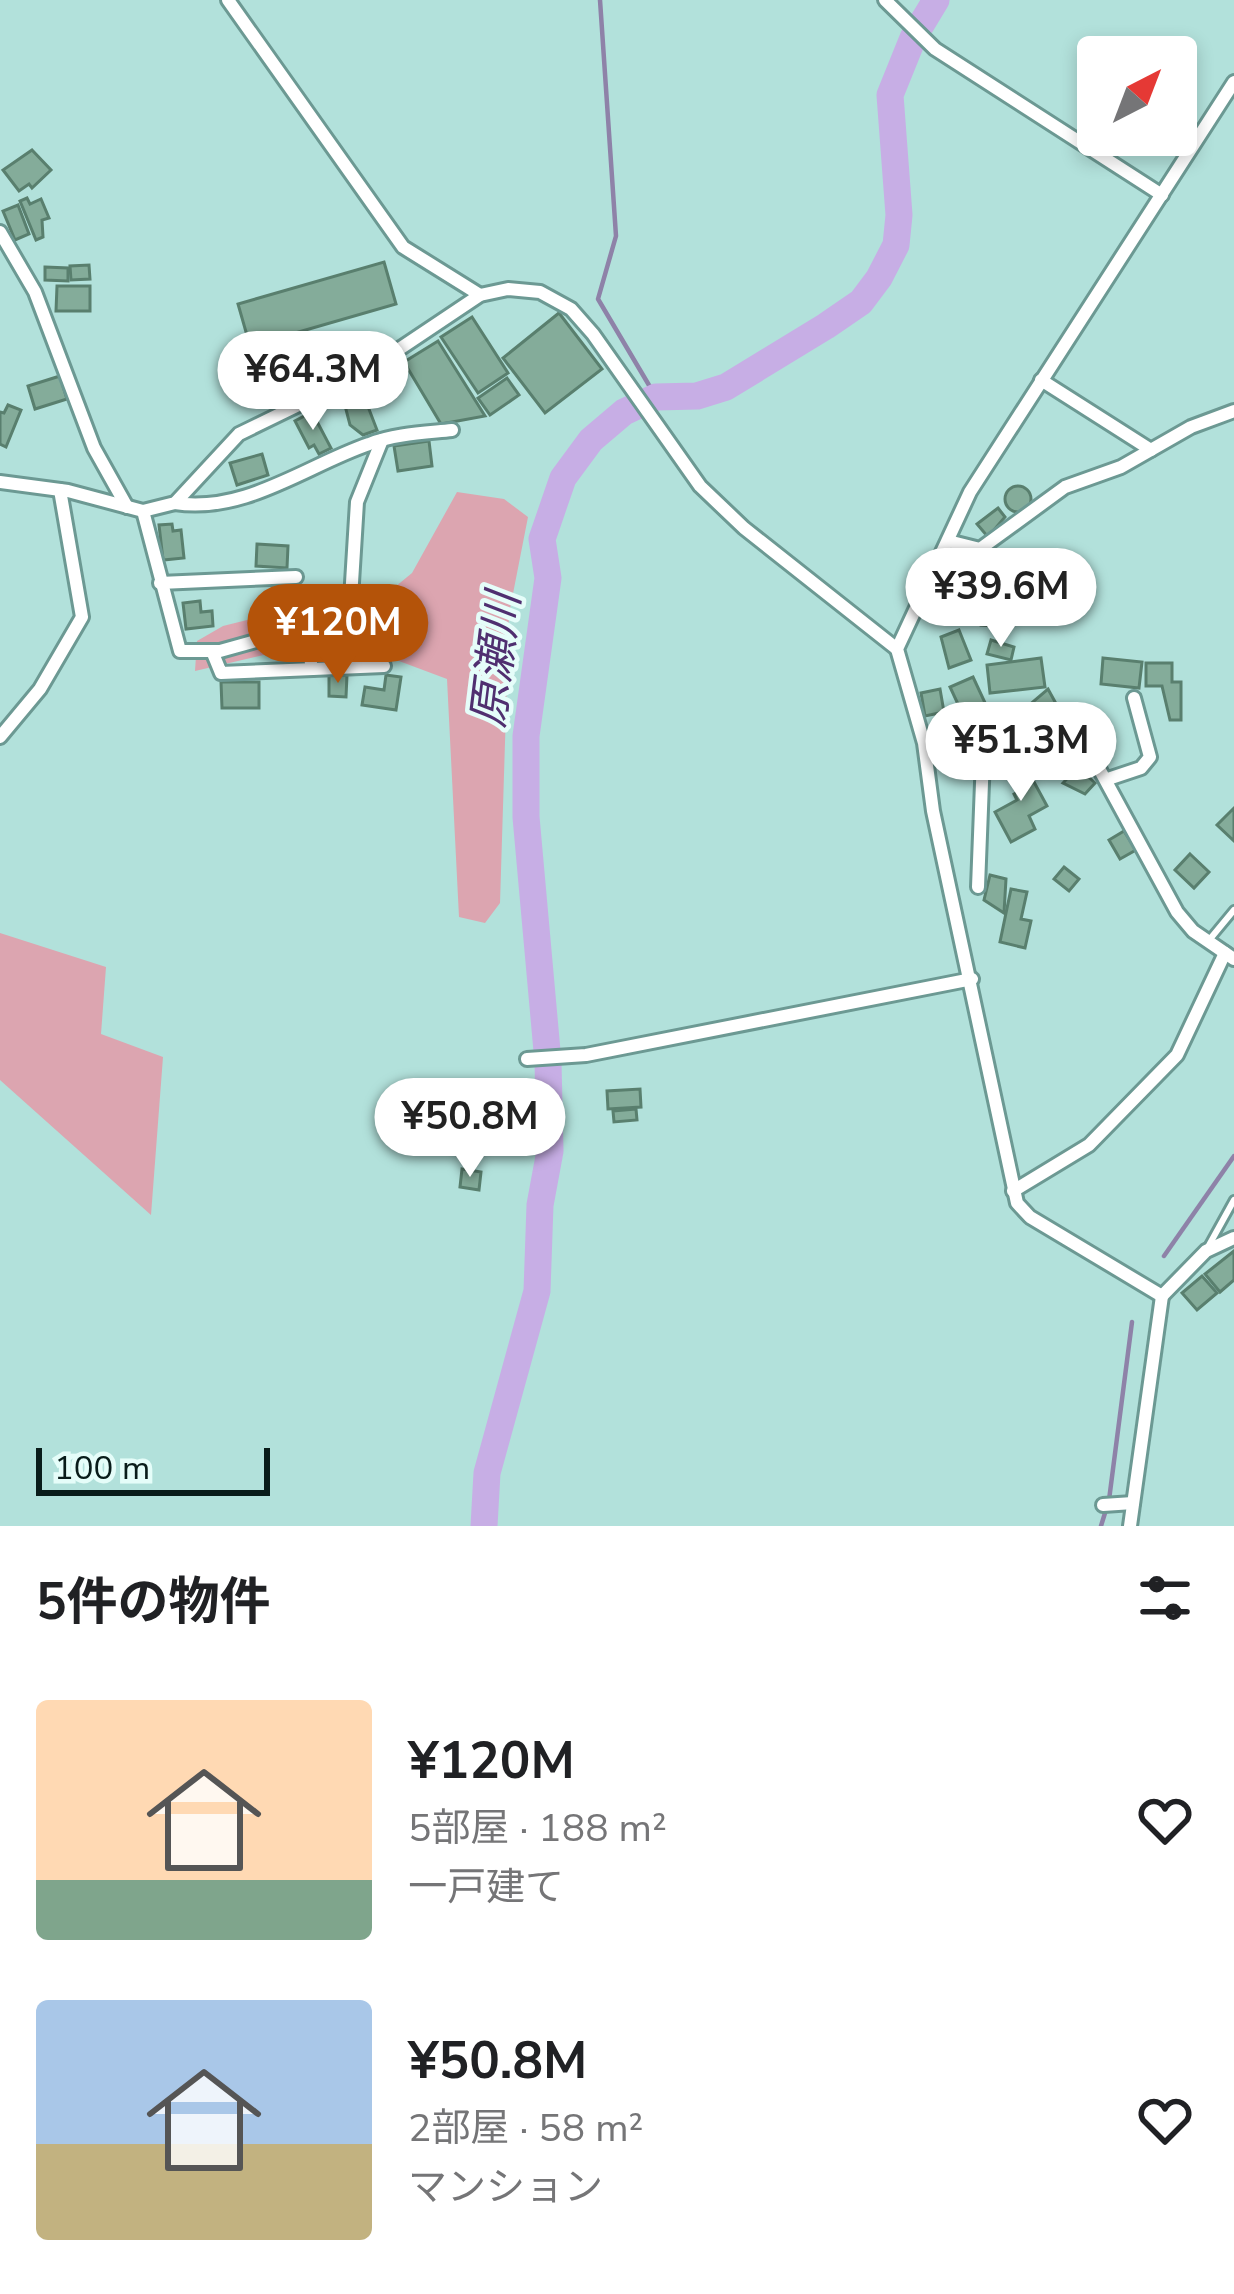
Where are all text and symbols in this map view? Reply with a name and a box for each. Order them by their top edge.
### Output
north arrow [1077,36,1197,156]
map controls [1077,36,1197,156]
pin: ¥64.3M [215,331,411,433]
text: ¥64.3M [244,343,382,396]
pin: ¥39.6M [903,548,1099,650]
text: ¥39.6M [932,560,1070,613]
pin: ¥120M [254,584,422,686]
water label: 原瀬川 [458,586,535,731]
text: ¥120M [274,596,402,649]
pin: ¥51.3M [923,702,1119,804]
text: ¥51.3M [952,714,1090,767]
pin: ¥50.8M [372,1078,568,1180]
text: ¥50.8M [401,1090,539,1143]
scale bar [36,1442,270,1495]
text: 100 m [54,1446,150,1491]
icon: filters [1132,1565,1198,1631]
text: 5件の物件 [36,1567,271,1637]
text: ¥120M [408,1726,575,1796]
icon: home [132,1748,276,1892]
icon: heart [1132,1787,1198,1853]
text: 5部屋 · 188 m² [408,1802,667,1855]
text: 一戸建て [408,1861,564,1914]
text: ¥50.8M [408,2026,587,2096]
icon: home [132,2048,276,2192]
icon: heart [1132,2087,1198,2153]
text: 2部屋 · 58 m² [408,2102,643,2155]
text: マンション [408,2161,603,2214]

